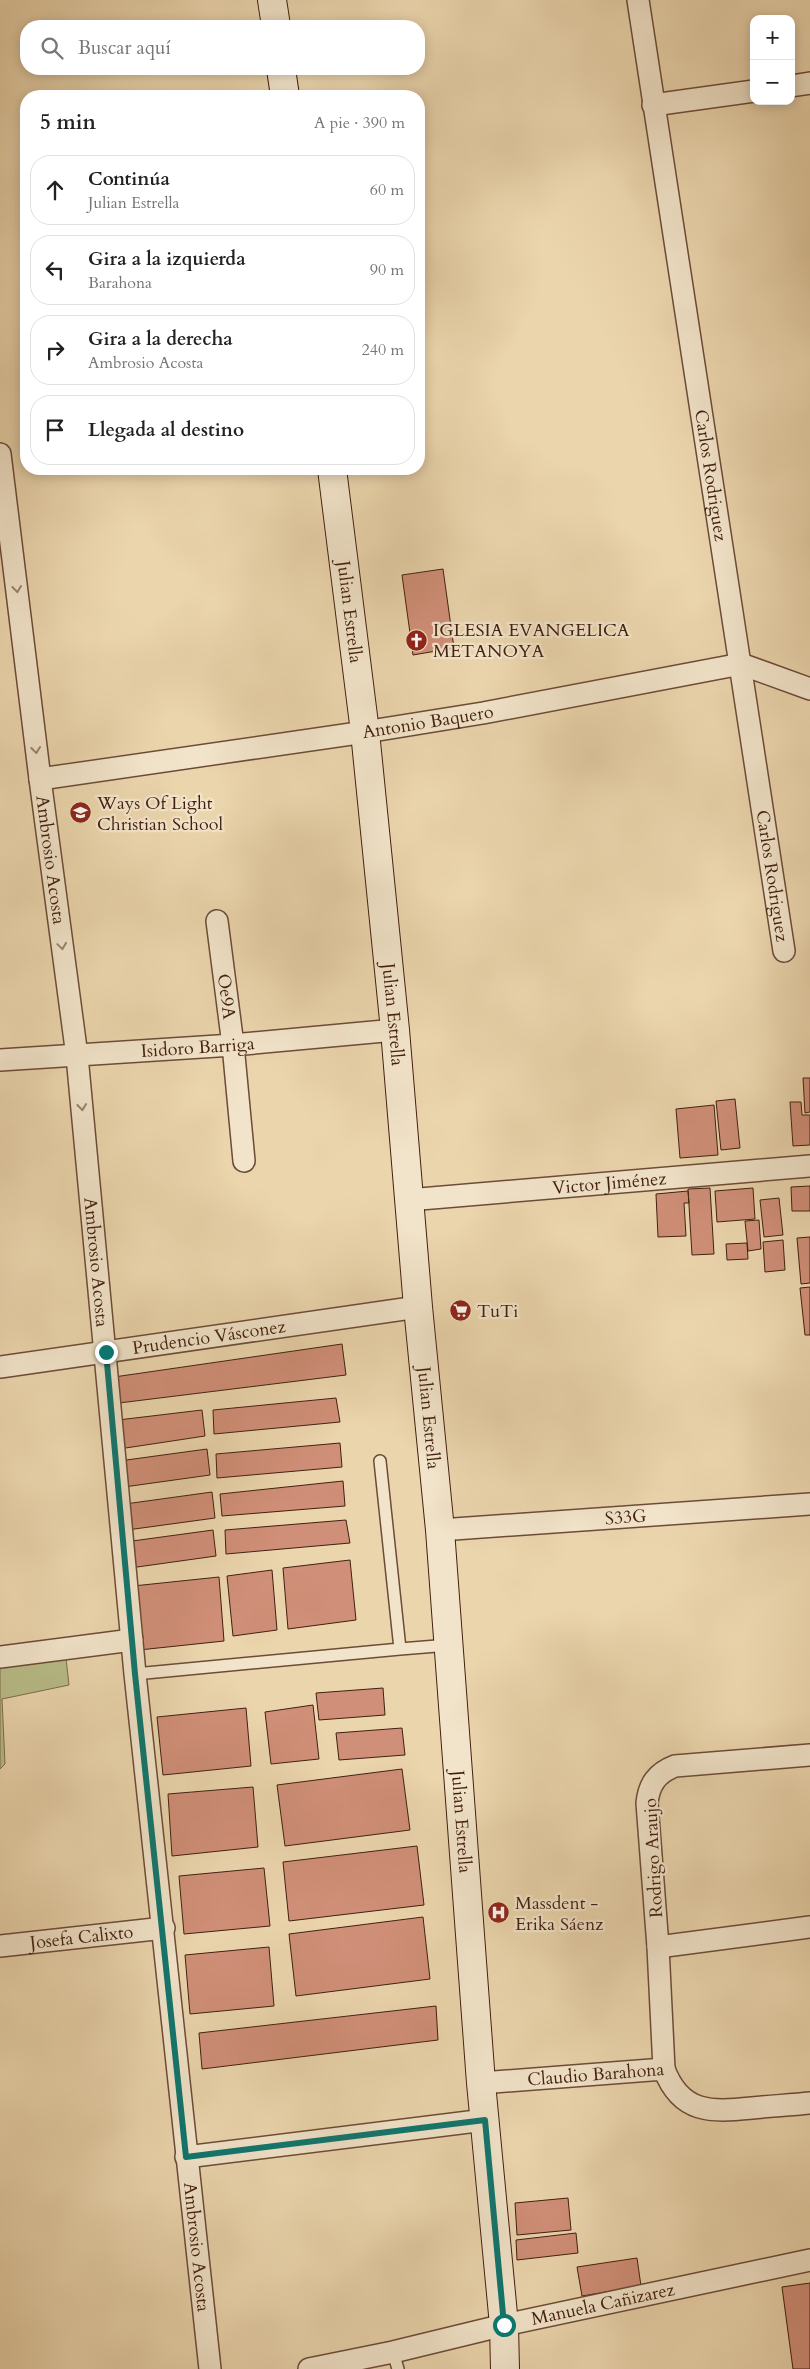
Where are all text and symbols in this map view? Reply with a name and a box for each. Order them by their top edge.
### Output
map controls [750,15,795,105]
button: + [750,15,795,60]
search box [20,20,425,75]
icon: search [38,34,66,62]
text: Buscar aquí [78,35,171,61]
button: − [750,60,795,105]
text: 5 min [40,108,96,137]
text: A pie · 390 m [314,112,405,134]
text: Continúa [88,166,170,192]
icon: ahead [41,176,69,204]
text: 60 m [370,179,404,201]
text: Julian Estrella [88,192,180,214]
text: Gira a la izquierda [88,246,246,272]
icon: left [41,256,69,284]
text: 90 m [370,259,404,281]
text: Barahona [88,272,152,294]
text: Gira a la derecha [88,326,233,352]
icon: right [41,336,69,364]
text: 240 m [362,339,404,361]
text: Ambrosio Acosta [88,352,203,374]
street label: Carlos Rodriguez [688,408,733,543]
icon: arrive [41,416,69,444]
text: Llegada al destino [88,417,244,443]
street label: Julian Estrella [330,556,368,665]
one-way arrow [11,585,21,593]
place label: IGLESIA EVANGELICA METANOYA [433,618,630,664]
church icon: IGLESIA EVANGELICA METANOYA [405,628,429,652]
street label: Antonio Baquero [361,699,496,745]
one-way arrow [30,746,41,754]
place label: Ways Of Light Christian School [96,791,223,837]
street label: Ambrosio Acosta [29,794,71,926]
school or university icon: Ways Of Light Christian School [69,801,93,825]
street label: Carlos Rodriguez [750,808,794,943]
one-way arrow [57,942,67,950]
street label: Julian Estrella [375,959,410,1067]
street label: Oe9A [211,972,242,1021]
street label: Isidoro Barriga [140,1031,256,1064]
one-way arrow [76,1103,87,1111]
street label: Victor Jiménez [551,1166,667,1201]
street label: Ambrosio Acosta [77,1196,114,1328]
supermarket icon: TuTi [449,1299,473,1323]
place label: TuTi [477,1299,518,1324]
street label: Prudencio Vásconez [131,1314,287,1361]
route end [95,1341,118,1364]
street label: Julian Estrella [411,1362,446,1471]
street label: S33G [604,1504,647,1531]
street label: Julian Estrella [445,1766,477,1874]
street label: Rodrigo Araujo [638,1797,669,1918]
place label: Massdent - Erika Sáenz [515,1891,603,1937]
hospital icon: Massdent - Erika Sáenz [487,1901,511,1925]
street label: Josefa Calixto [26,1919,135,1956]
street label: Claudio Barahona [526,2057,665,2092]
street label: Ambrosio Acosta [177,2181,216,2313]
street label: Manuela Cañizarez [529,2277,677,2332]
route start [493,2314,516,2337]

